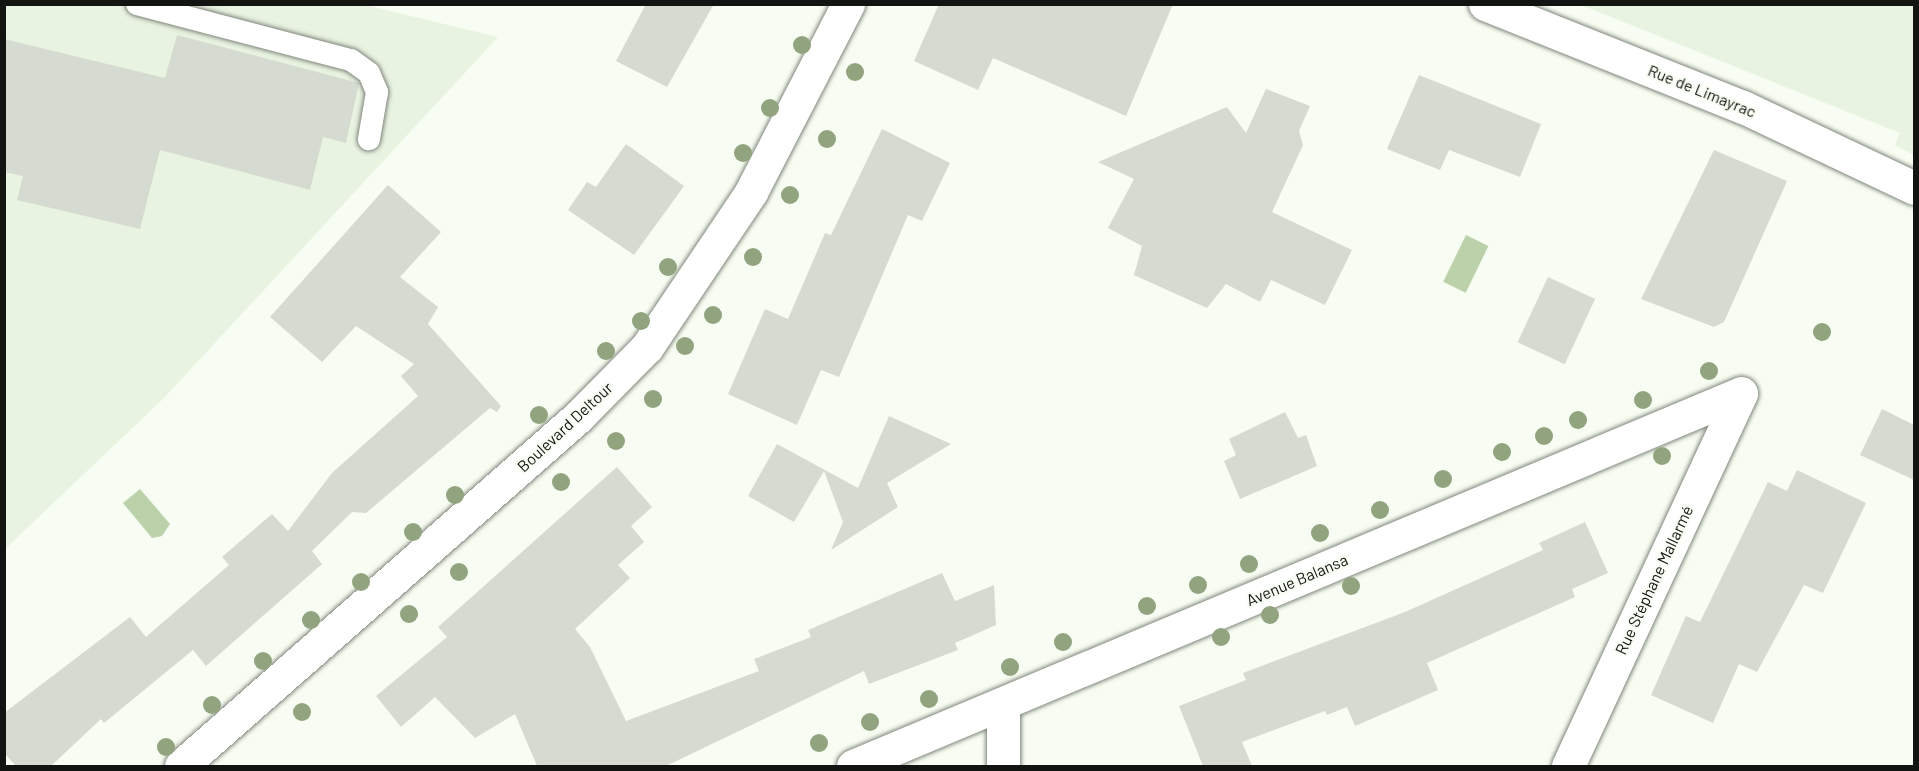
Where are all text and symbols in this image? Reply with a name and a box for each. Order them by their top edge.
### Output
street label: Rue de Limayrac [1645,61,1759,121]
street label: Boulevard Deltour [513,378,617,476]
street label: Rue Stéphane Mallarmé [1611,503,1697,657]
street label: Avenue Balansa [1243,550,1351,610]

